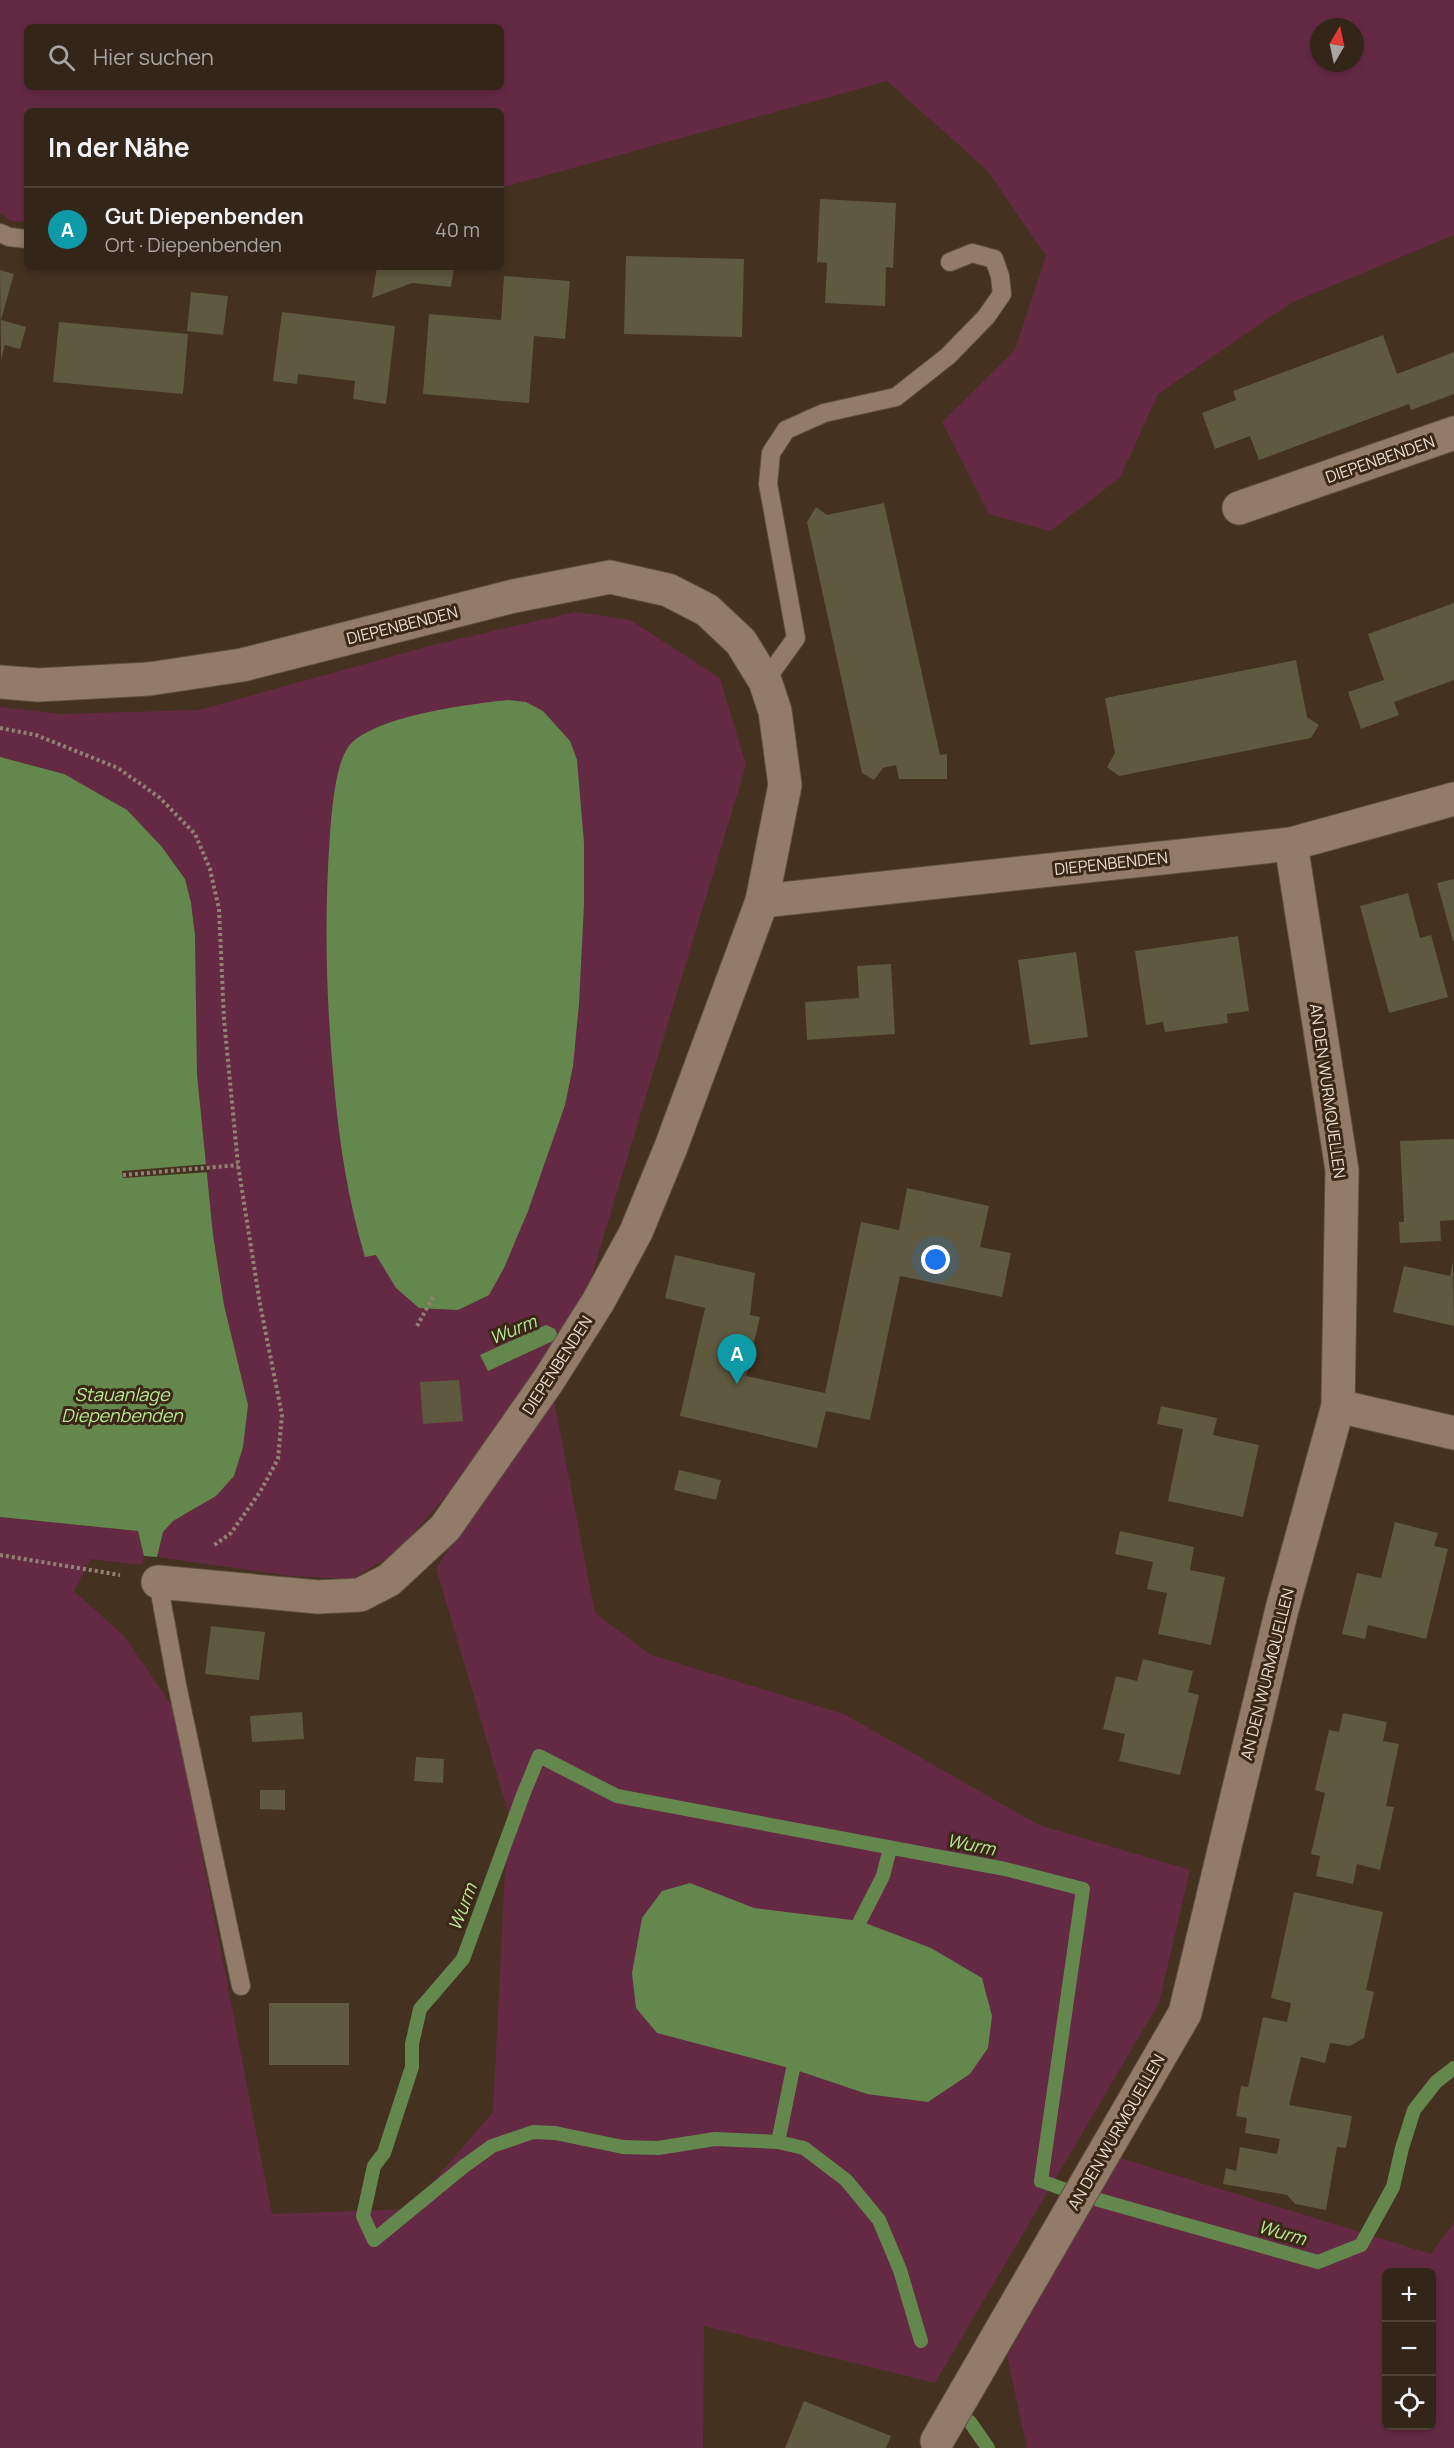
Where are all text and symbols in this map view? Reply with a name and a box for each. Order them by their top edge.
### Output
north arrow [1310,18,1364,72]
search box [24,24,504,90]
icon: search [45,41,78,74]
text: Hier suchen [93,42,214,72]
text: In der Nähe [48,129,190,165]
text: Gut Diepenbenden [105,201,304,231]
text: A [61,216,74,243]
text: 40 m [435,216,480,243]
text: Ort · Diepenbenden [105,231,282,258]
street label: DIEPENBENDEN [1323,430,1437,488]
street label: DIEPENBENDEN [344,601,460,649]
street label: DIEPENBENDEN [1053,846,1169,880]
street label: AN DEN WURMQUELLEN [1305,1002,1351,1180]
your location [921,1245,950,1274]
water label: Wurm [486,1308,541,1349]
street label: DIEPENBENDEN [517,1311,597,1419]
pin: A [718,1334,756,1384]
water label: Stauanlage Diepenbenden [61,1382,184,1427]
street label: AN DEN WURMQUELLEN [1235,1586,1299,1762]
water label: Wurm [945,1828,999,1861]
water label: Wurm [442,1878,483,1934]
street label: AN DEN WURMQUELLEN [1062,2050,1170,2214]
water label: Wurm [1256,2214,1311,2251]
map controls [1382,2268,1436,2430]
button: + [1382,2268,1436,2322]
button: − [1382,2322,1436,2376]
button: locate [1382,2376,1436,2430]

